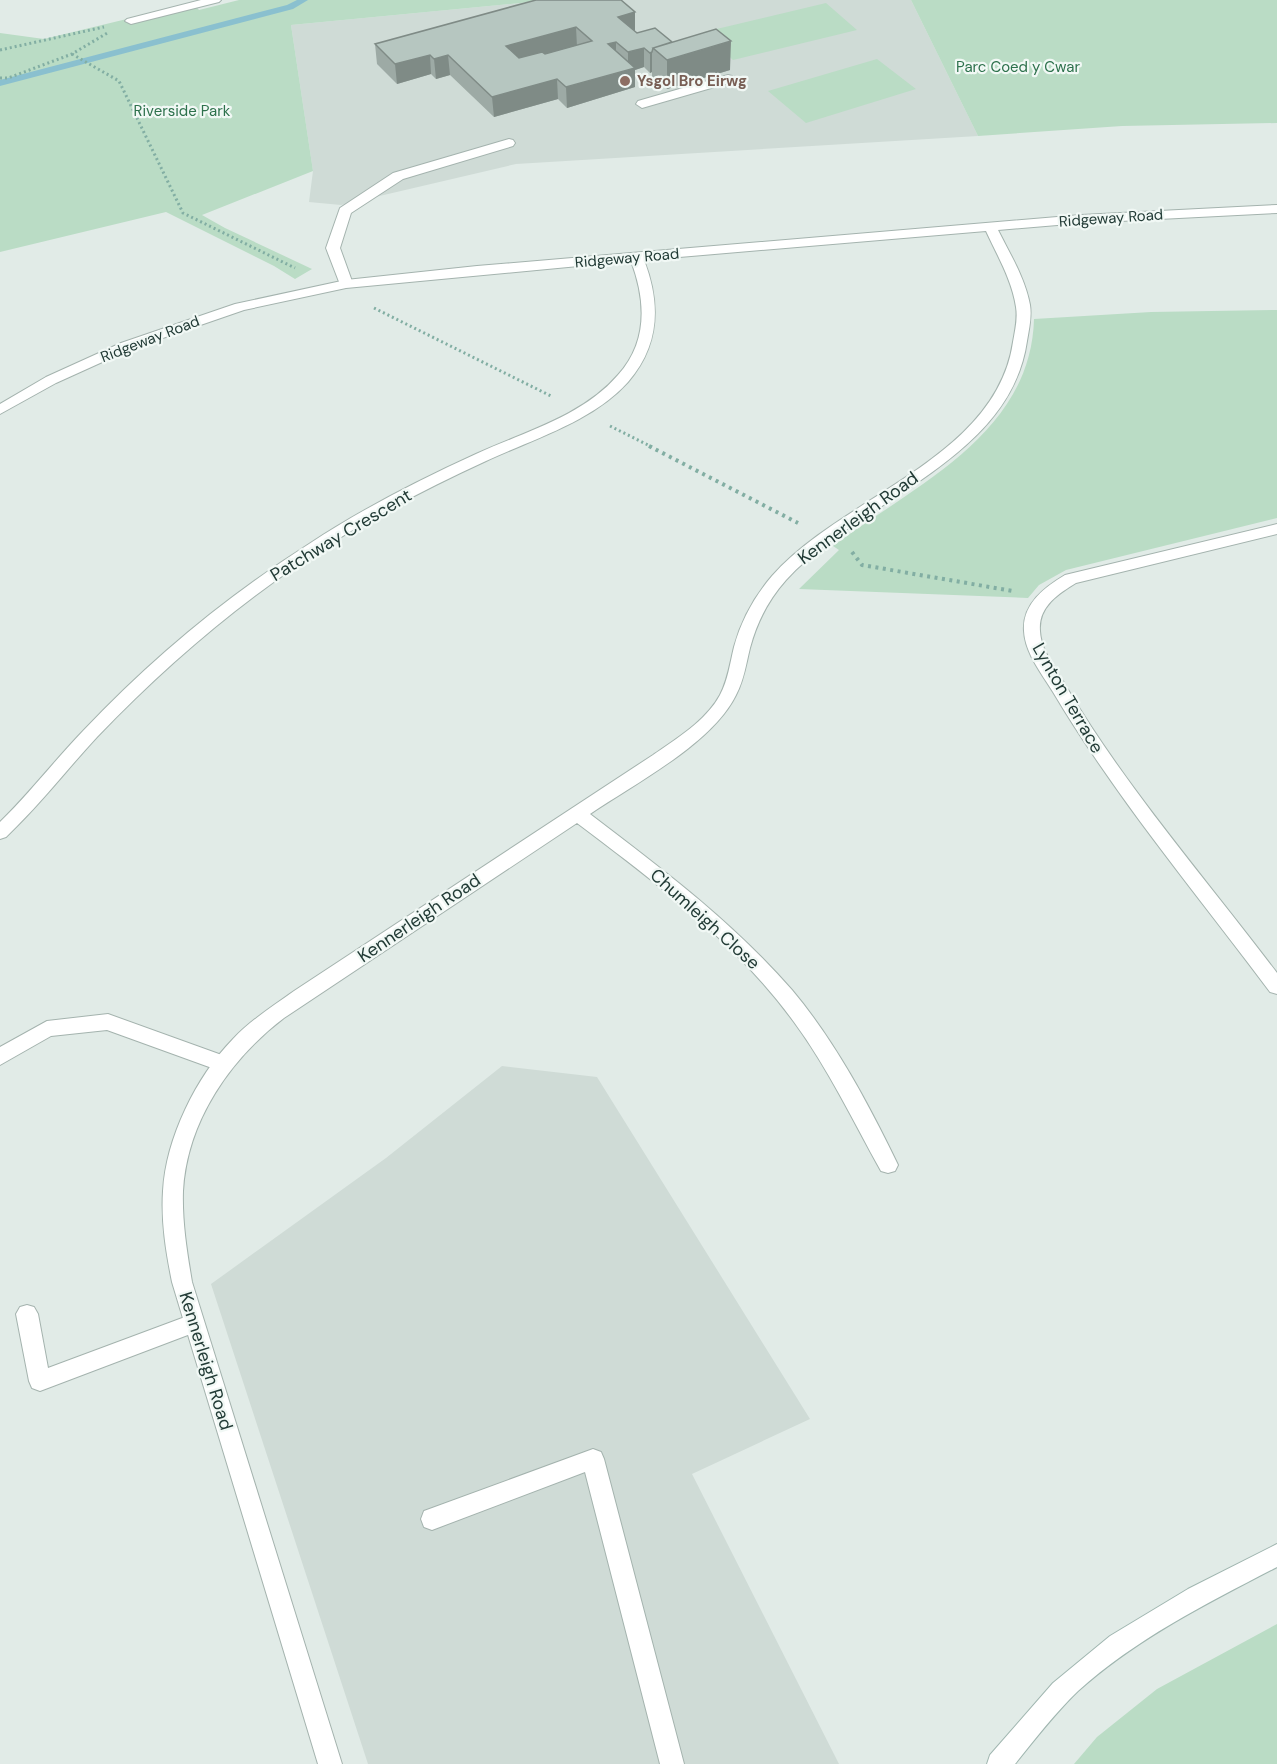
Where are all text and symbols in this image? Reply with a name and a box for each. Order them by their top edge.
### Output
park label: Parc Coed y Cwar [956,57,1080,77]
place label: Ysgol Bro Eirwg [637,71,747,91]
marker: Ysgol Bro Eirwg [618,74,632,88]
park label: Riverside Park [134,101,231,121]
street label: Ridgeway Road [1058,204,1164,232]
street label: Ridgeway Road [574,243,680,273]
street label: Ridgeway Road [98,311,202,367]
street label: Kennerleigh Road [793,466,923,570]
street label: Patchway Crescent [266,483,416,587]
street label: Lynton Terrace [1027,638,1109,758]
street label: Chumleigh Close [645,863,765,975]
street label: Kennerleigh Road [353,868,485,968]
street label: Kennerleigh Road [174,1289,238,1433]

